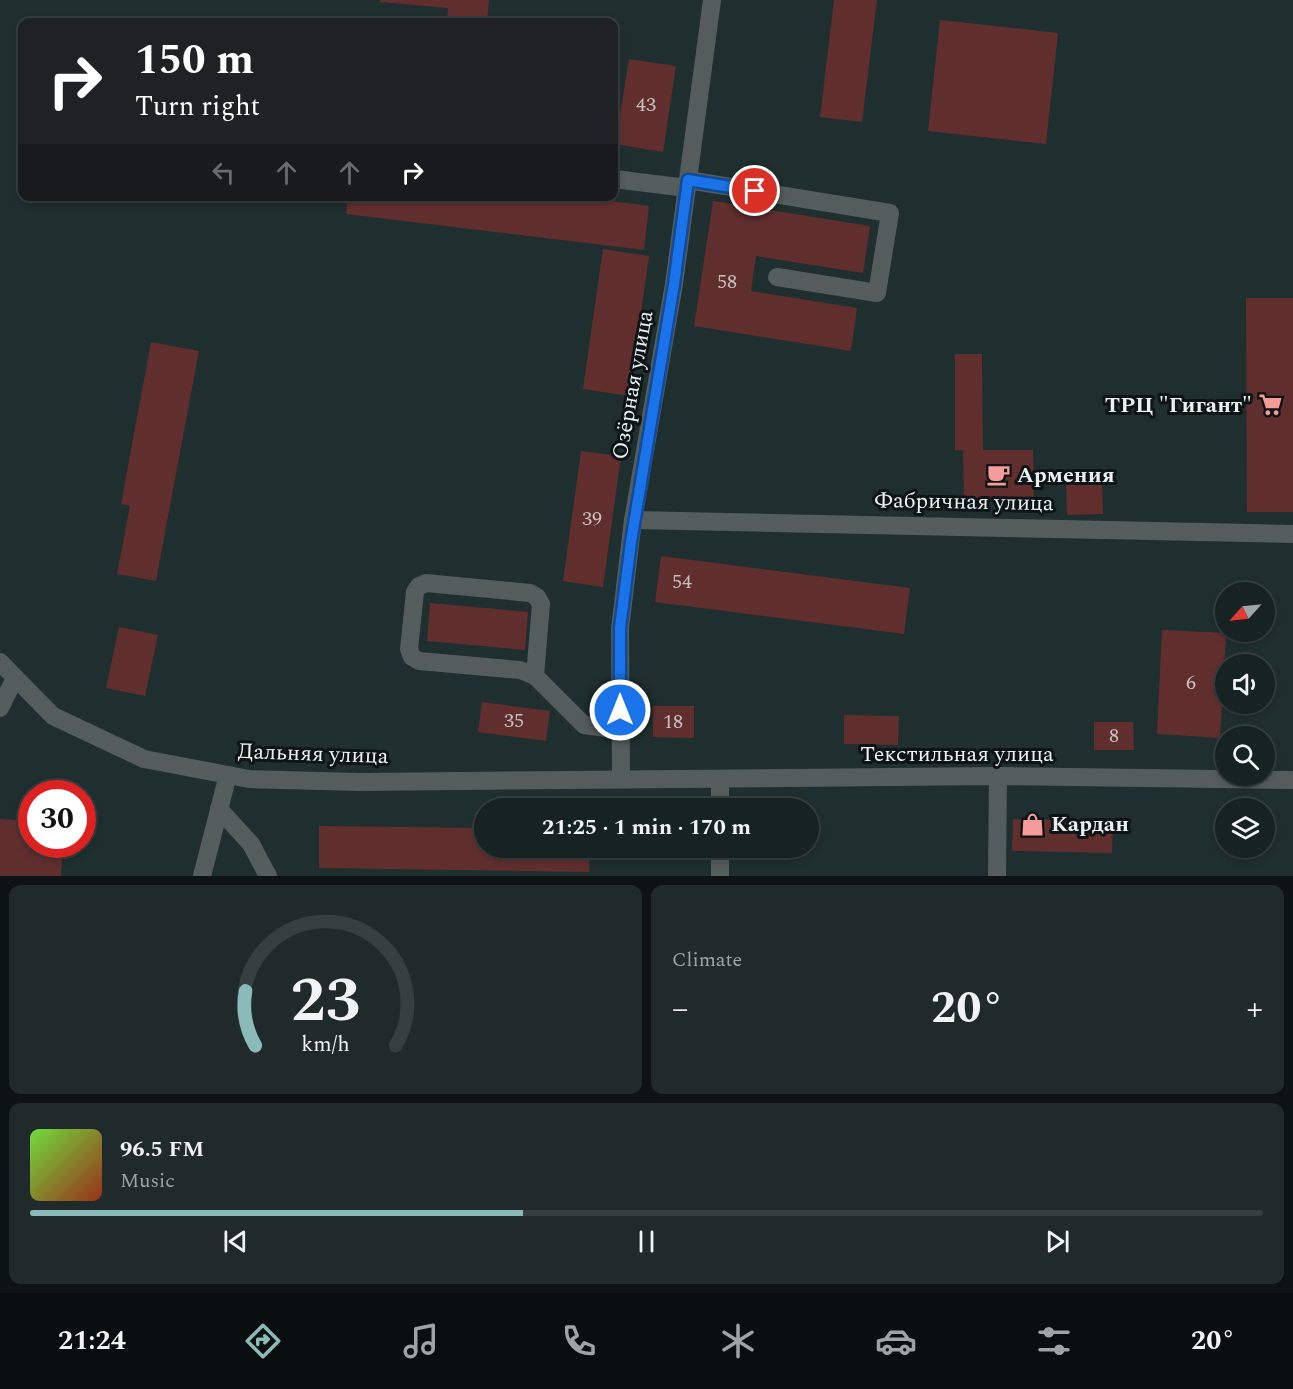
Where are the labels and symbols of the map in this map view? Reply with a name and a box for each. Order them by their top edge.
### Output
house number: 43 [636,90,656,120]
pin [729,165,780,216]
house number: 58 [717,267,737,297]
street label: Озёрная улица [604,308,662,462]
place label: ТРЦ "Гигант" [1105,389,1252,422]
supermarket icon: ТРЦ "Гигант" [1257,392,1283,418]
place label: Армения [1017,459,1115,492]
cafe icon: Армения [986,462,1012,488]
street label: Фабричная улица [874,484,1054,520]
house number: 39 [582,504,602,534]
house number: 54 [672,567,692,597]
north arrow [1215,582,1275,642]
house number: 6 [1186,668,1196,698]
position arrow [588,678,652,742]
house number: 35 [504,706,524,736]
house number: 18 [663,707,683,737]
house number: 8 [1109,721,1119,751]
street label: Дальняя улица [237,735,389,773]
street label: Текстильная улица [860,738,1054,771]
speed limit sign: 30 [18,780,96,858]
place label: Кардан [1051,808,1129,841]
shop icon: Кардан [1020,811,1046,837]

